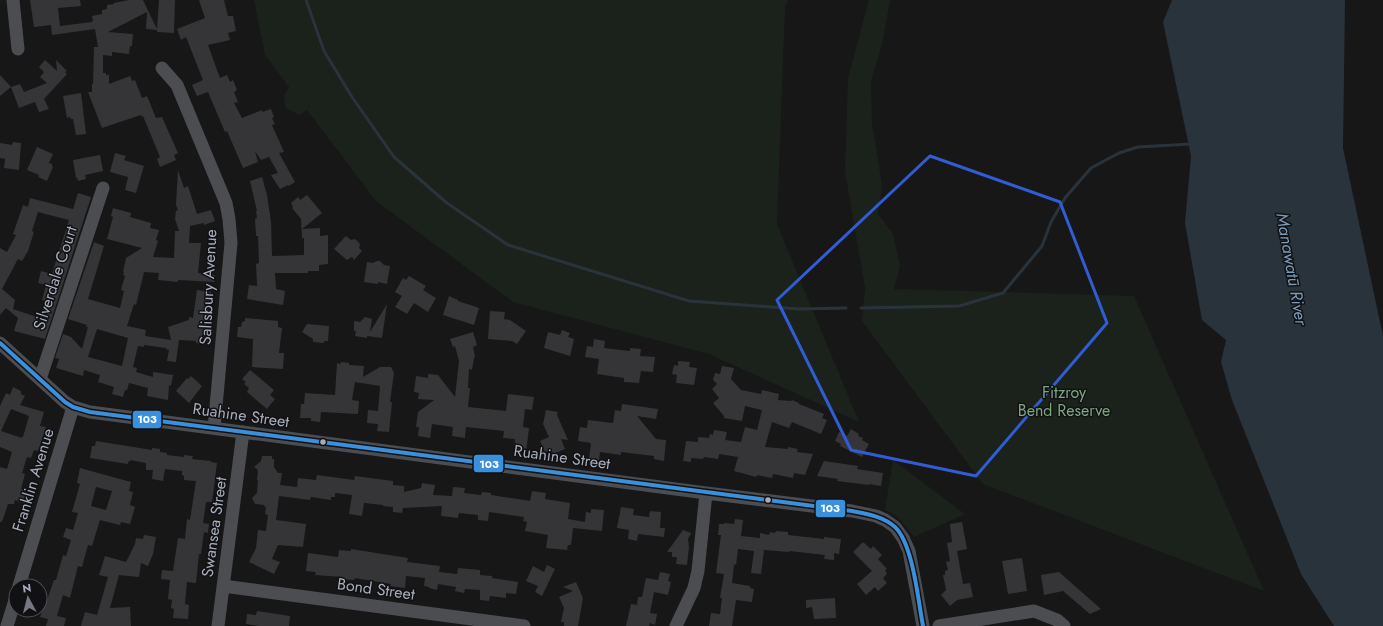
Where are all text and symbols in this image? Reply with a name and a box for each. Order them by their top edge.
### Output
water label: Manawatū River [1270,211,1314,328]
street label: Silverdale Court [27,223,83,333]
street label: Salisbury Avenue [193,229,223,345]
park label: Fitzroy Bend Reserve [1018,381,1110,422]
street label: Ruahine Street [191,397,291,433]
line badge: 103 [132,410,162,429]
text: 103 [137,411,157,427]
street label: Franklin Avenue [6,425,60,535]
unlabelled marker [318,437,328,447]
street label: Ruahine Street [512,439,612,475]
line badge: 103 [473,454,504,473]
text: 103 [479,456,499,472]
street label: Swansea Street [196,475,232,579]
unlabelled marker [763,495,773,505]
line badge: 103 [815,499,846,518]
text: 103 [820,500,840,516]
street label: Bond Street [336,572,416,606]
north arrow [8,578,48,618]
text: N [21,580,32,597]

